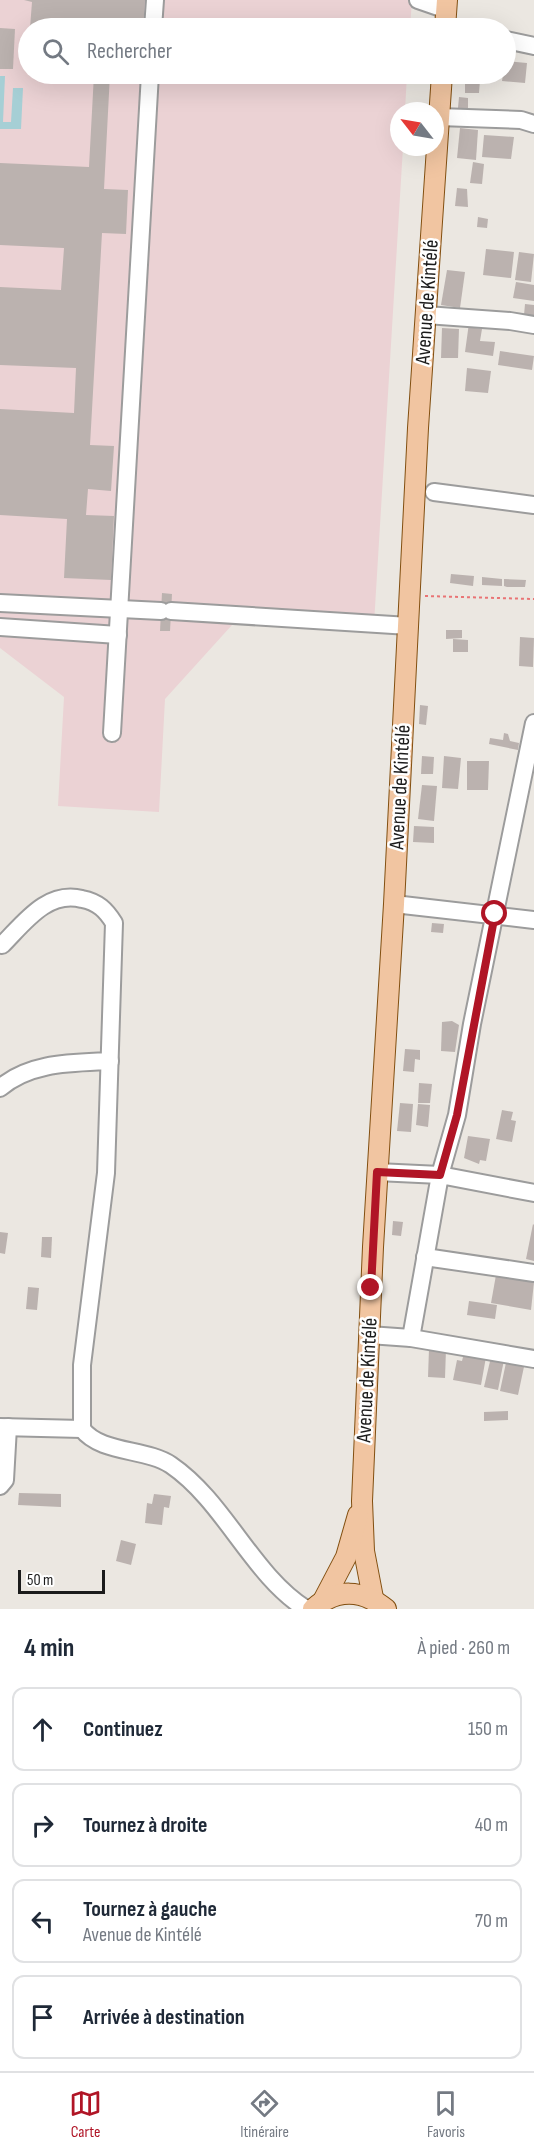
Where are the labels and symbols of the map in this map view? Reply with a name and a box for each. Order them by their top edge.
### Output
north arrow [390,102,444,156]
street label: Avenue de Kintélé [410,239,444,366]
street label: Avenue de Kintélé [384,724,416,851]
route start [481,900,507,926]
route end [357,1274,383,1300]
street label: Avenue de Kintélé [351,1317,383,1444]
scale bar [18,1567,105,1594]

